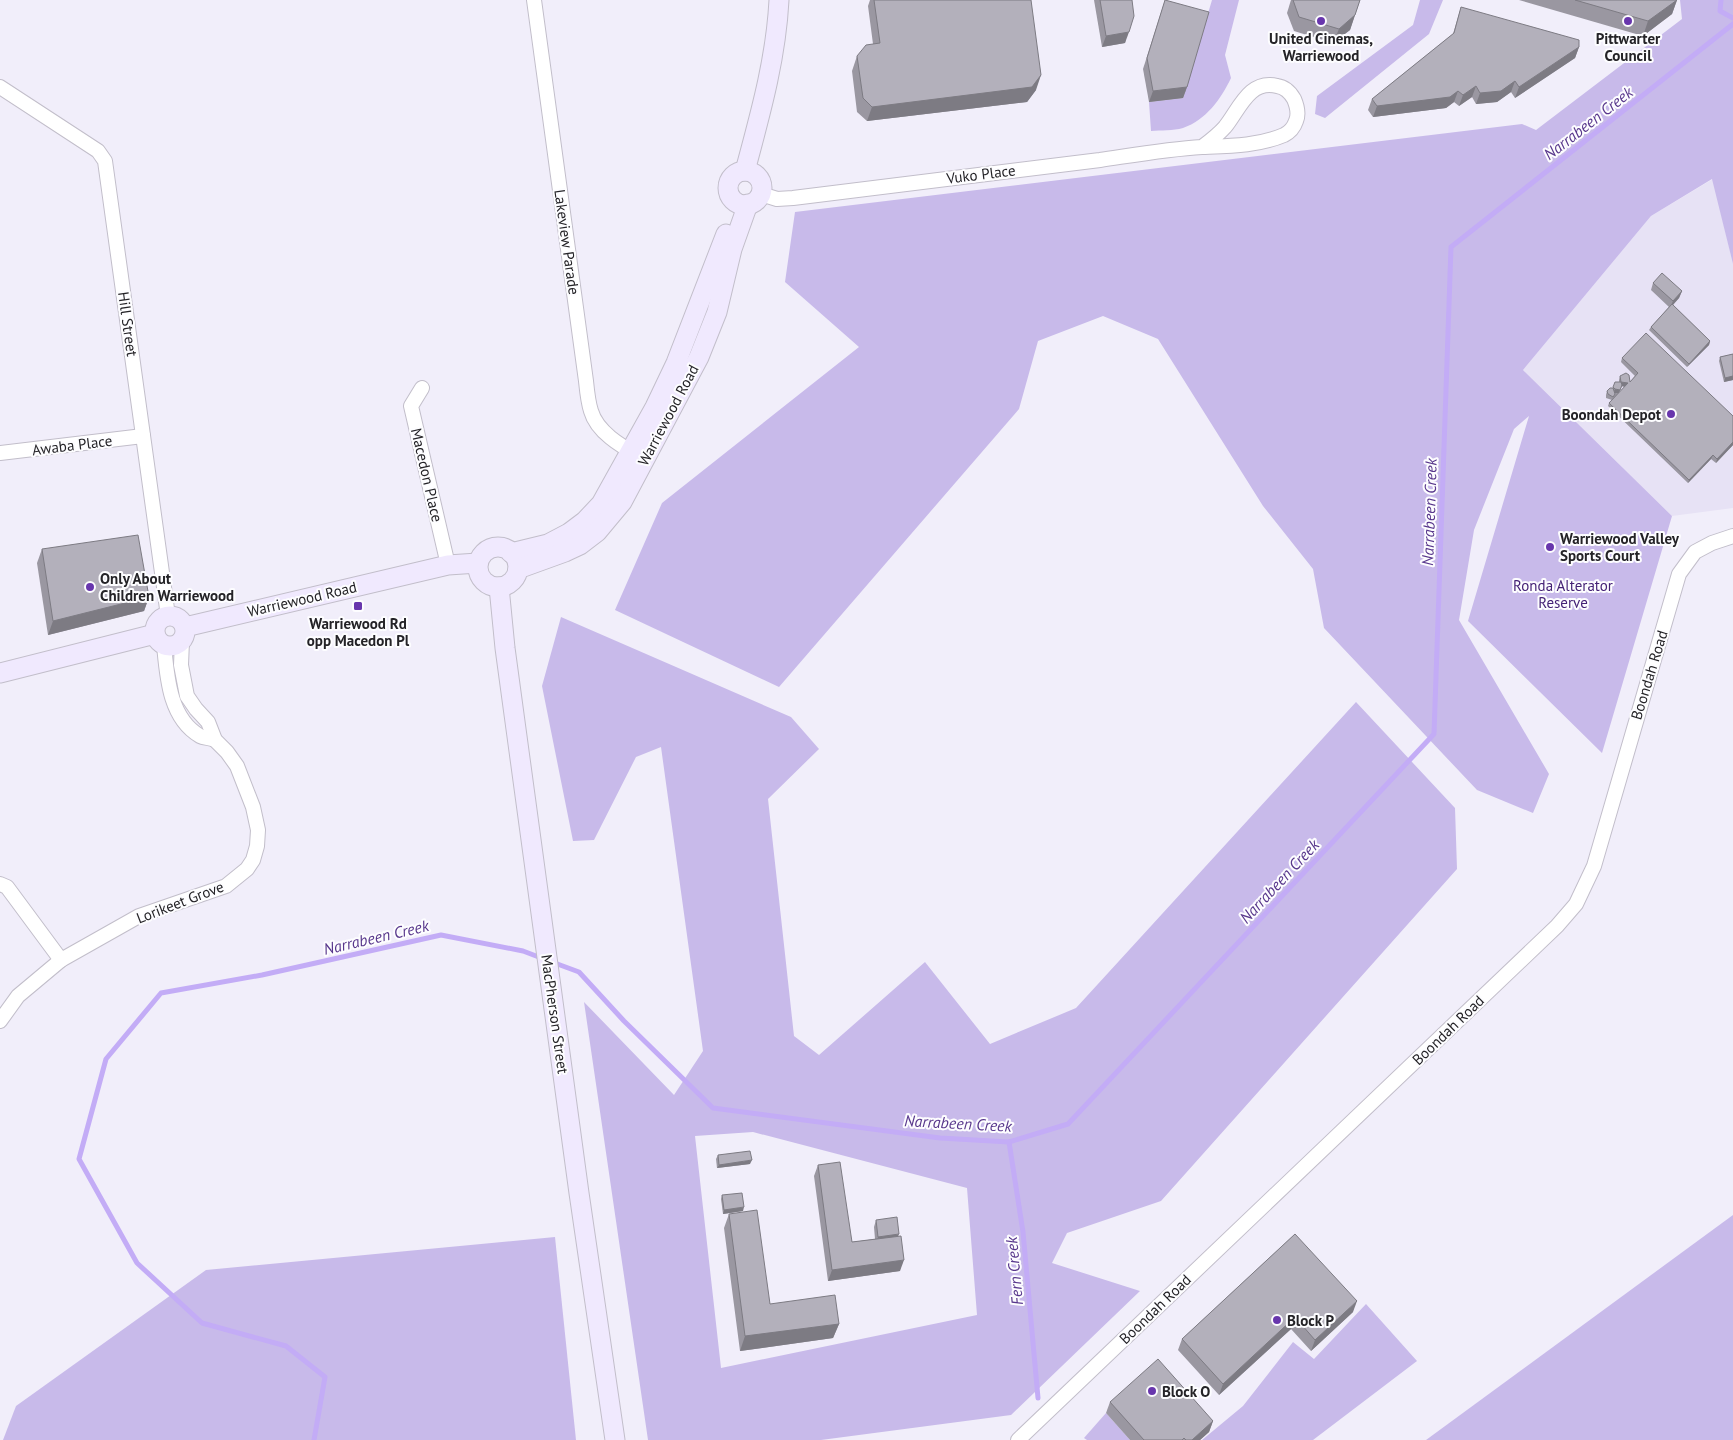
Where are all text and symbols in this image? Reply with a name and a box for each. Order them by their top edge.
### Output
marker: United Cinemas, Warriewood [1315,15,1327,27]
marker: Pittwarter Council [1622,15,1634,27]
place label: United Cinemas, Warriewood [1269,29,1373,65]
place label: Pittwarter Council [1596,29,1661,65]
water label: Narrabeen Creek [1539,82,1637,164]
street label: Vuko Place [945,160,1016,188]
street label: Lakeview Parade [550,188,584,296]
street label: Hill Street [114,290,142,358]
street label: Warriewood Road [633,361,703,469]
place label: Boondah Depot [1562,405,1662,424]
marker: Boondah Depot [1665,408,1677,420]
street label: Macedon Place [407,426,447,524]
street label: Awaba Place [31,431,113,459]
water label: Narrabeen Creek [1417,457,1441,566]
place label: Warriewood Valley Sports Court [1560,529,1680,565]
marker: Warriewood Valley Sports Court [1544,541,1556,553]
place label: Only About Children Warriewood [100,569,234,605]
park label: Ronda Alterator Reserve [1513,576,1613,612]
street label: Warriewood Road [245,577,359,621]
marker: Only About Children Warriewood [84,581,96,593]
marker: Warriewood Rd opp Macedon Pl [352,600,364,612]
place label: Warriewood Rd opp Macedon Pl [307,614,410,650]
street label: Boondah Road [1626,628,1672,722]
water label: Narrabeen Creek [1235,834,1324,927]
street label: Lorikeet Grove [134,877,226,927]
water label: Narrabeen Creek [321,915,431,959]
street label: MacPherson Street [537,953,573,1075]
street label: Boondah Road [1408,991,1488,1069]
water label: Narrabeen Creek [904,1110,1013,1136]
water label: Fern Creek [1001,1235,1027,1306]
street label: Boondah Road [1115,1270,1195,1348]
place label: Block P [1287,1311,1335,1330]
marker: Block P [1271,1314,1283,1326]
place label: Block O [1162,1382,1210,1401]
marker: Block O [1146,1385,1158,1397]

